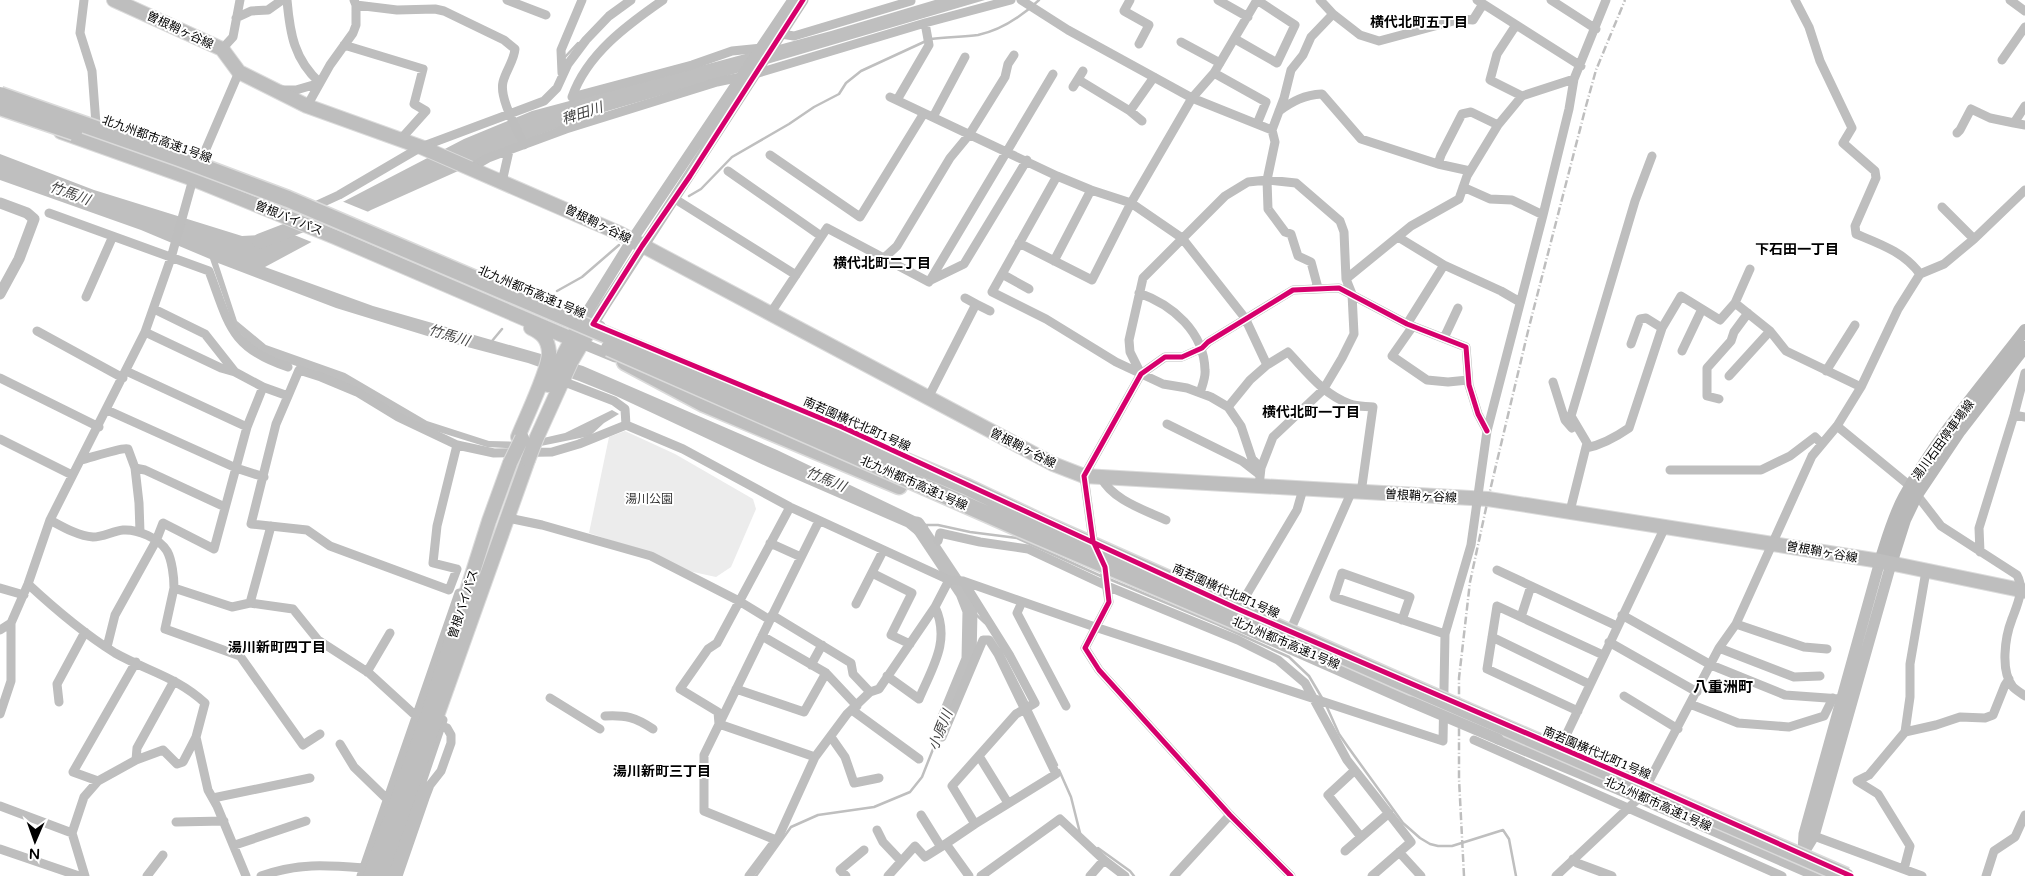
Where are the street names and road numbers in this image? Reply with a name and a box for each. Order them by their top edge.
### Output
street label: 曽根鞘ヶ谷線 [144,8,216,52]
street label: 北九州都市高速1号線 [100,113,214,165]
street label: 曽根バイパス [253,198,325,238]
street label: 曽根鞘ヶ谷線 [563,202,633,246]
street label: 北九州都市高速1号線 [476,263,588,321]
street label: 南若園横代北町1号線 [801,394,913,454]
street label: 湯川石田停車場線 [1909,397,1977,483]
street label: 曽根鞘ヶ谷線 [988,425,1058,471]
street label: 北九州都市高速1号線 [858,453,970,513]
street label: 曽根鞘ヶ谷線 [1385,487,1457,505]
street label: 曽根鞘ヶ谷線 [1785,539,1859,565]
street label: 南若園横代北町1号線 [1170,561,1282,621]
street label: 曽根バイパス [445,568,481,640]
street label: 北九州都市高速1号線 [1230,614,1342,672]
street label: 南若園横代北町1号線 [1541,724,1653,782]
street label: 北九州都市高速1号線 [1602,774,1714,834]

